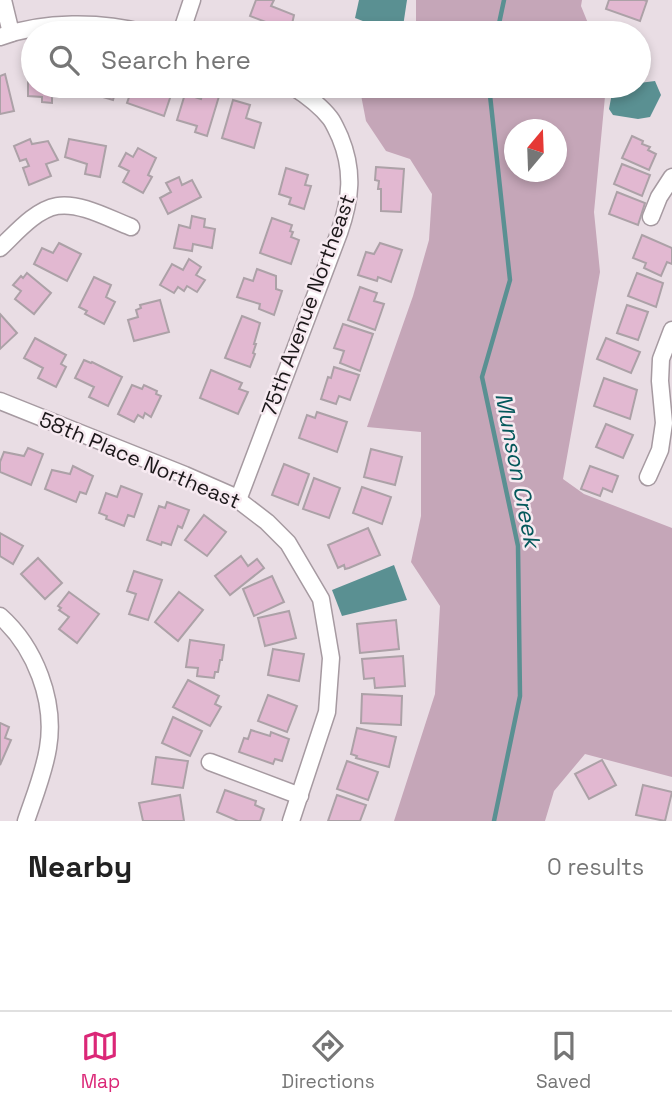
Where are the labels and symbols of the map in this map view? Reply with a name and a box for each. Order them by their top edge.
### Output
north arrow [504,119,567,182]
street label: 75th Avenue Northeast [255,190,361,420]
water label: Munson Creek [488,390,548,553]
street label: 58th Place Northeast [35,405,245,515]

